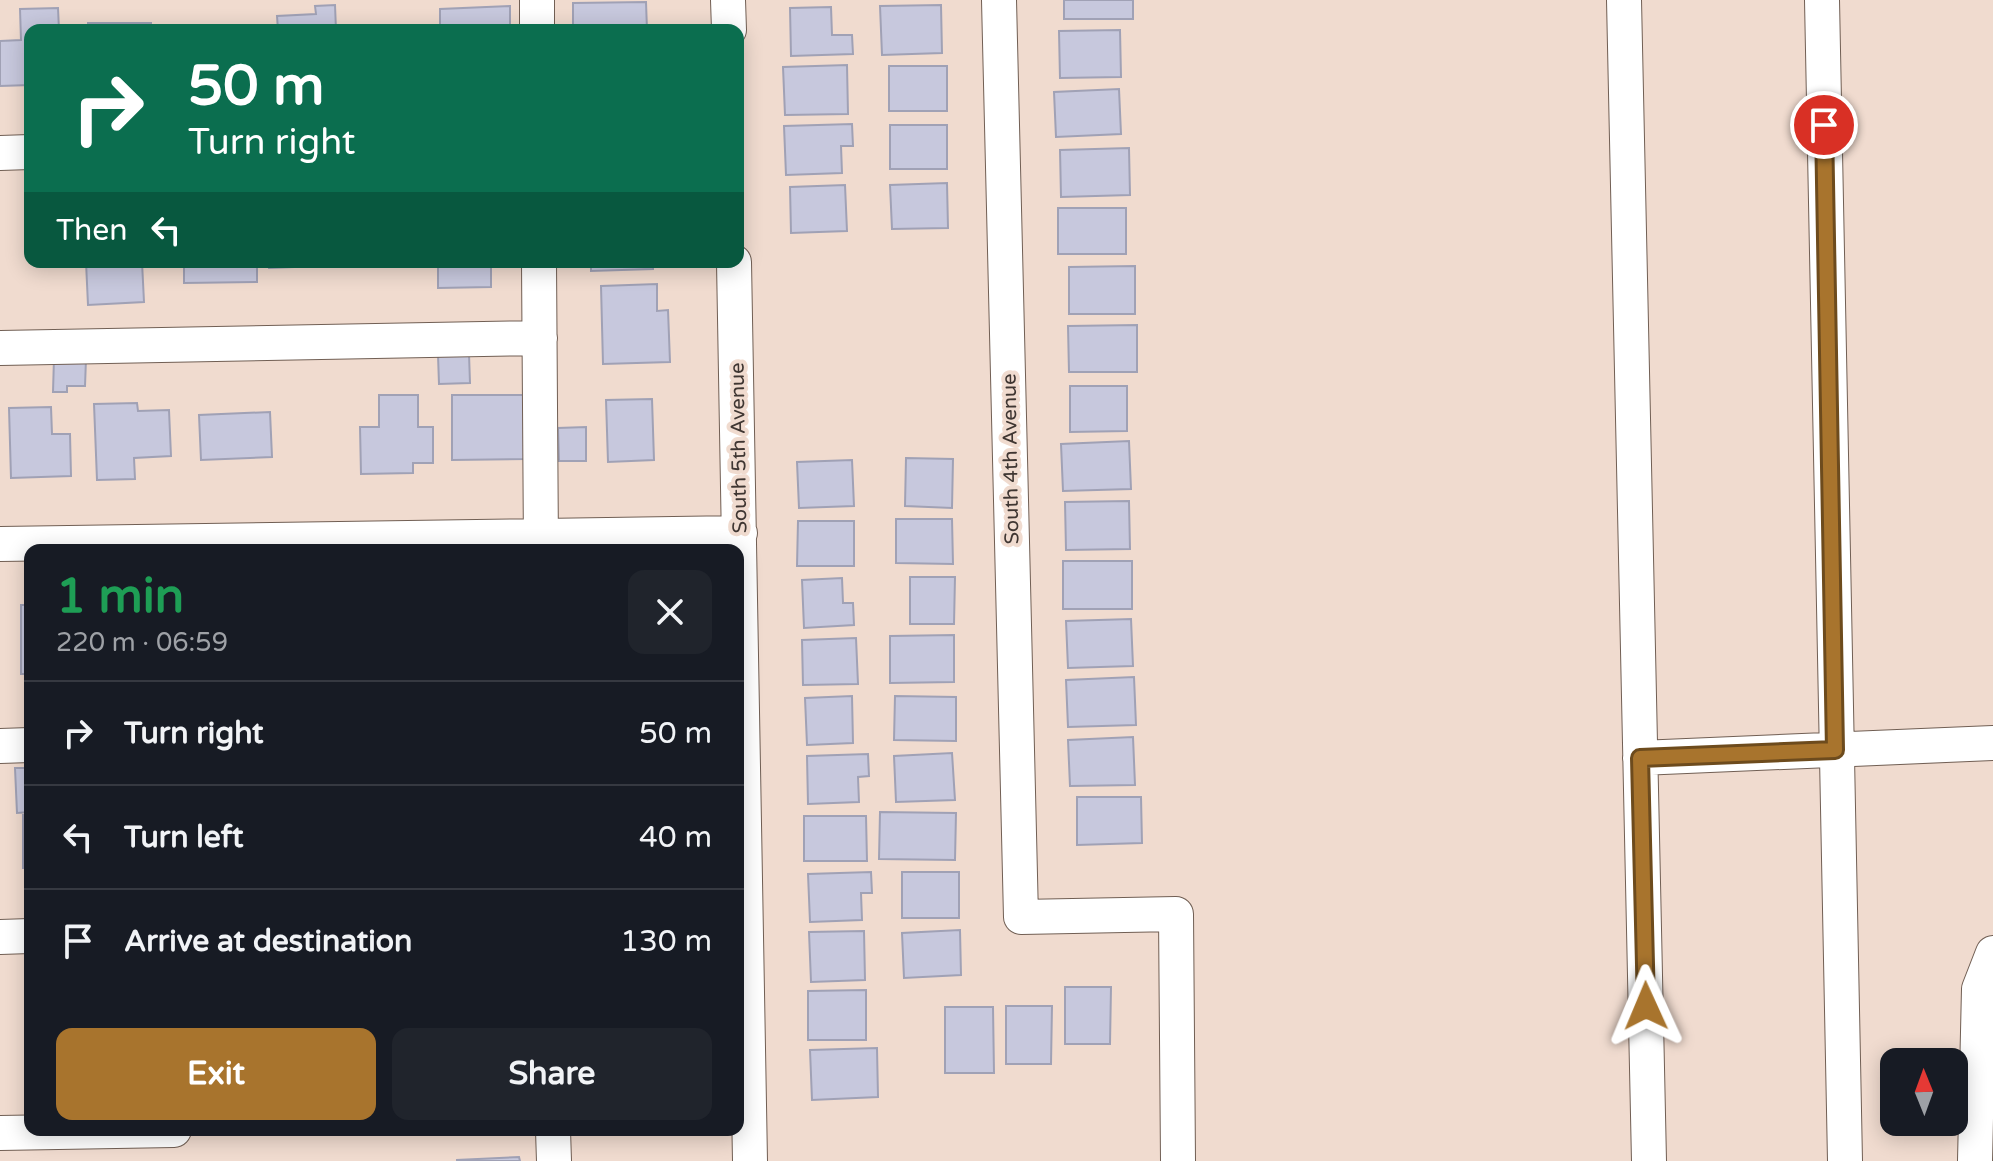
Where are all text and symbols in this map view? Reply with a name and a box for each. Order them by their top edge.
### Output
text: 50 m [188,53,324,120]
icon: right [56,56,160,160]
pin [1790,91,1858,159]
icon: arrive [1802,103,1846,147]
text: Turn right [188,121,355,164]
icon: left [144,208,188,252]
text: Then [56,212,128,249]
street label: South 5th Avenue [726,362,752,534]
street label: South 4th Avenue [998,373,1024,545]
text: 1 min [56,568,184,626]
button: close [628,570,712,654]
text: 220 m · 06:59 [56,627,228,658]
icon: right [56,711,100,755]
text: Turn right [124,715,264,752]
text: 50 m [639,715,712,752]
icon: left [56,815,100,859]
text: Turn left [124,819,243,856]
text: 40 m [639,819,712,856]
icon: arrive [56,919,100,963]
text: Arrive at destination [124,923,412,960]
text: 130 m [620,923,712,960]
position arrow [1604,964,1688,1048]
button: Exit [56,1028,376,1120]
button: Share [392,1028,712,1120]
north arrow [1880,1048,1968,1136]
map controls [1880,1048,1968,1136]

